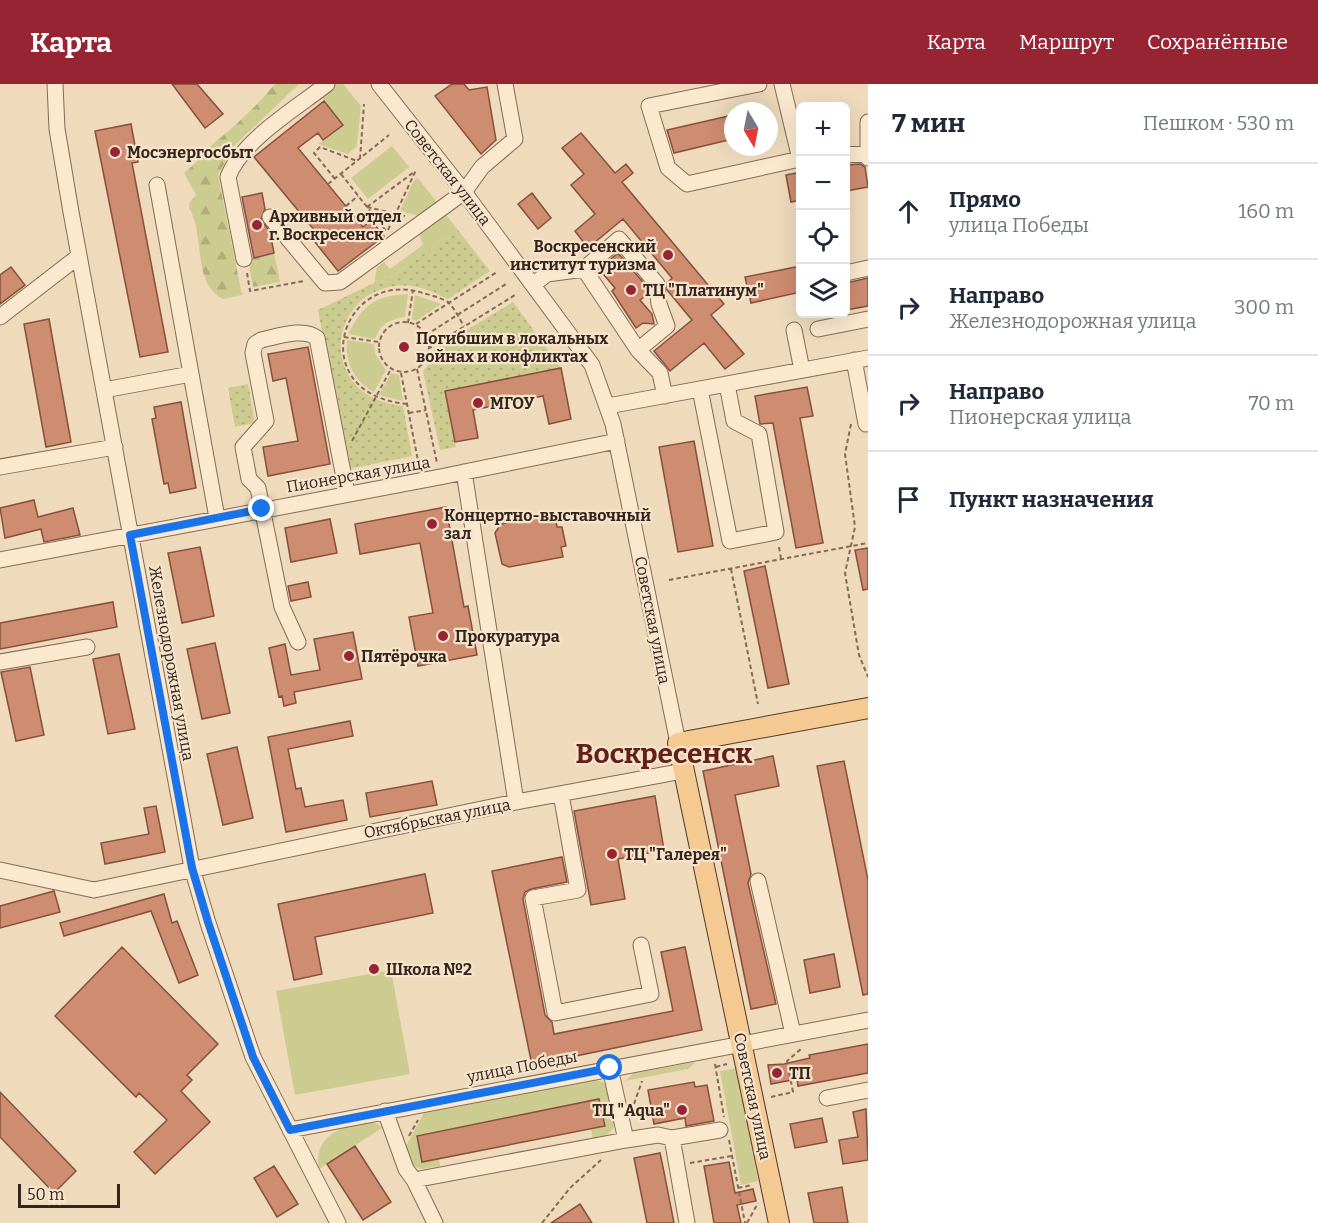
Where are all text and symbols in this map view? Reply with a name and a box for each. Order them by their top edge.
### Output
text: Карта [30,26,112,59]
text: Карта [927,29,986,55]
text: Маршрут [1019,29,1114,55]
text: Сохранённые [1147,29,1288,55]
north arrow [724,102,778,156]
map controls [796,102,850,318]
button: + [796,102,850,156]
text: 7 мин [892,108,965,139]
text: Пешком · 530 m [1143,111,1294,135]
street label: Советская улица [400,115,495,229]
place label: Мосэнергосбыт [127,143,253,162]
marker: Мосэнергосбыт [108,145,122,159]
button: − [796,156,850,210]
text: Прямо [949,186,1021,213]
icon: ahead [892,195,925,228]
text: 160 m [1238,199,1294,223]
place label: Архивный отдел г. Воскресенск [269,207,402,244]
button: locate [796,210,850,264]
text: улица Победы [949,213,1089,237]
marker: Архивный отдел г. Воскресенск [250,218,264,232]
place label: Воскресенский институт туризма [510,237,656,274]
marker: Воскресенский институт туризма [661,248,675,262]
button: layers [796,264,850,318]
place label: ТЦ "Платинум" [643,281,764,300]
text: Направо [949,282,1044,309]
marker: ТЦ "Платинум" [624,283,638,297]
icon: right [892,291,925,324]
text: 300 m [1234,295,1294,319]
text: Железнодорожная улица [949,309,1196,333]
place label: Погибшим в локальных войнах и конфликтах [416,329,608,366]
marker: Погибшим в локальных войнах и конфликтах [397,340,411,354]
text: Направо [949,378,1044,405]
icon: right [892,387,925,420]
text: 70 m [1248,391,1294,415]
place label: МГОУ [490,394,535,413]
marker: МГОУ [471,396,485,410]
text: Пионерская улица [949,405,1132,429]
street label: Пионерская улица [285,452,432,497]
icon: arrive [892,483,925,516]
text: Пункт назначения [949,486,1154,513]
route end [248,495,274,521]
place label: Концертно-выставочный зал [444,506,651,543]
marker: Концертно-выставочный зал [425,517,439,531]
street label: Советская улица [631,555,674,686]
street label: Железнодорожная улица [145,564,198,762]
place label: Прокуратура [455,627,560,646]
marker: Прокуратура [436,629,450,643]
place label: Пятёрочка [361,647,447,666]
marker: Пятёрочка [342,649,356,663]
district label: Воскресенск [576,737,752,770]
street label: Октябрьская улица [362,795,512,842]
place label: ТЦ "Галерея" [624,845,727,864]
marker: ТЦ "Галерея" [605,847,619,861]
place label: Школа №2 [386,960,472,979]
marker: Школа №2 [367,962,381,976]
street label: Советская улица [730,1031,775,1162]
street label: улица Победы [464,1046,579,1087]
route start [596,1054,622,1080]
place label: ТП [789,1064,811,1083]
marker: ТП [770,1066,784,1080]
place label: ТЦ "Aqua" [592,1101,670,1120]
marker: ТЦ "Aqua" [675,1103,689,1117]
scale bar [18,1181,120,1208]
text: 50 m [27,1185,64,1204]

